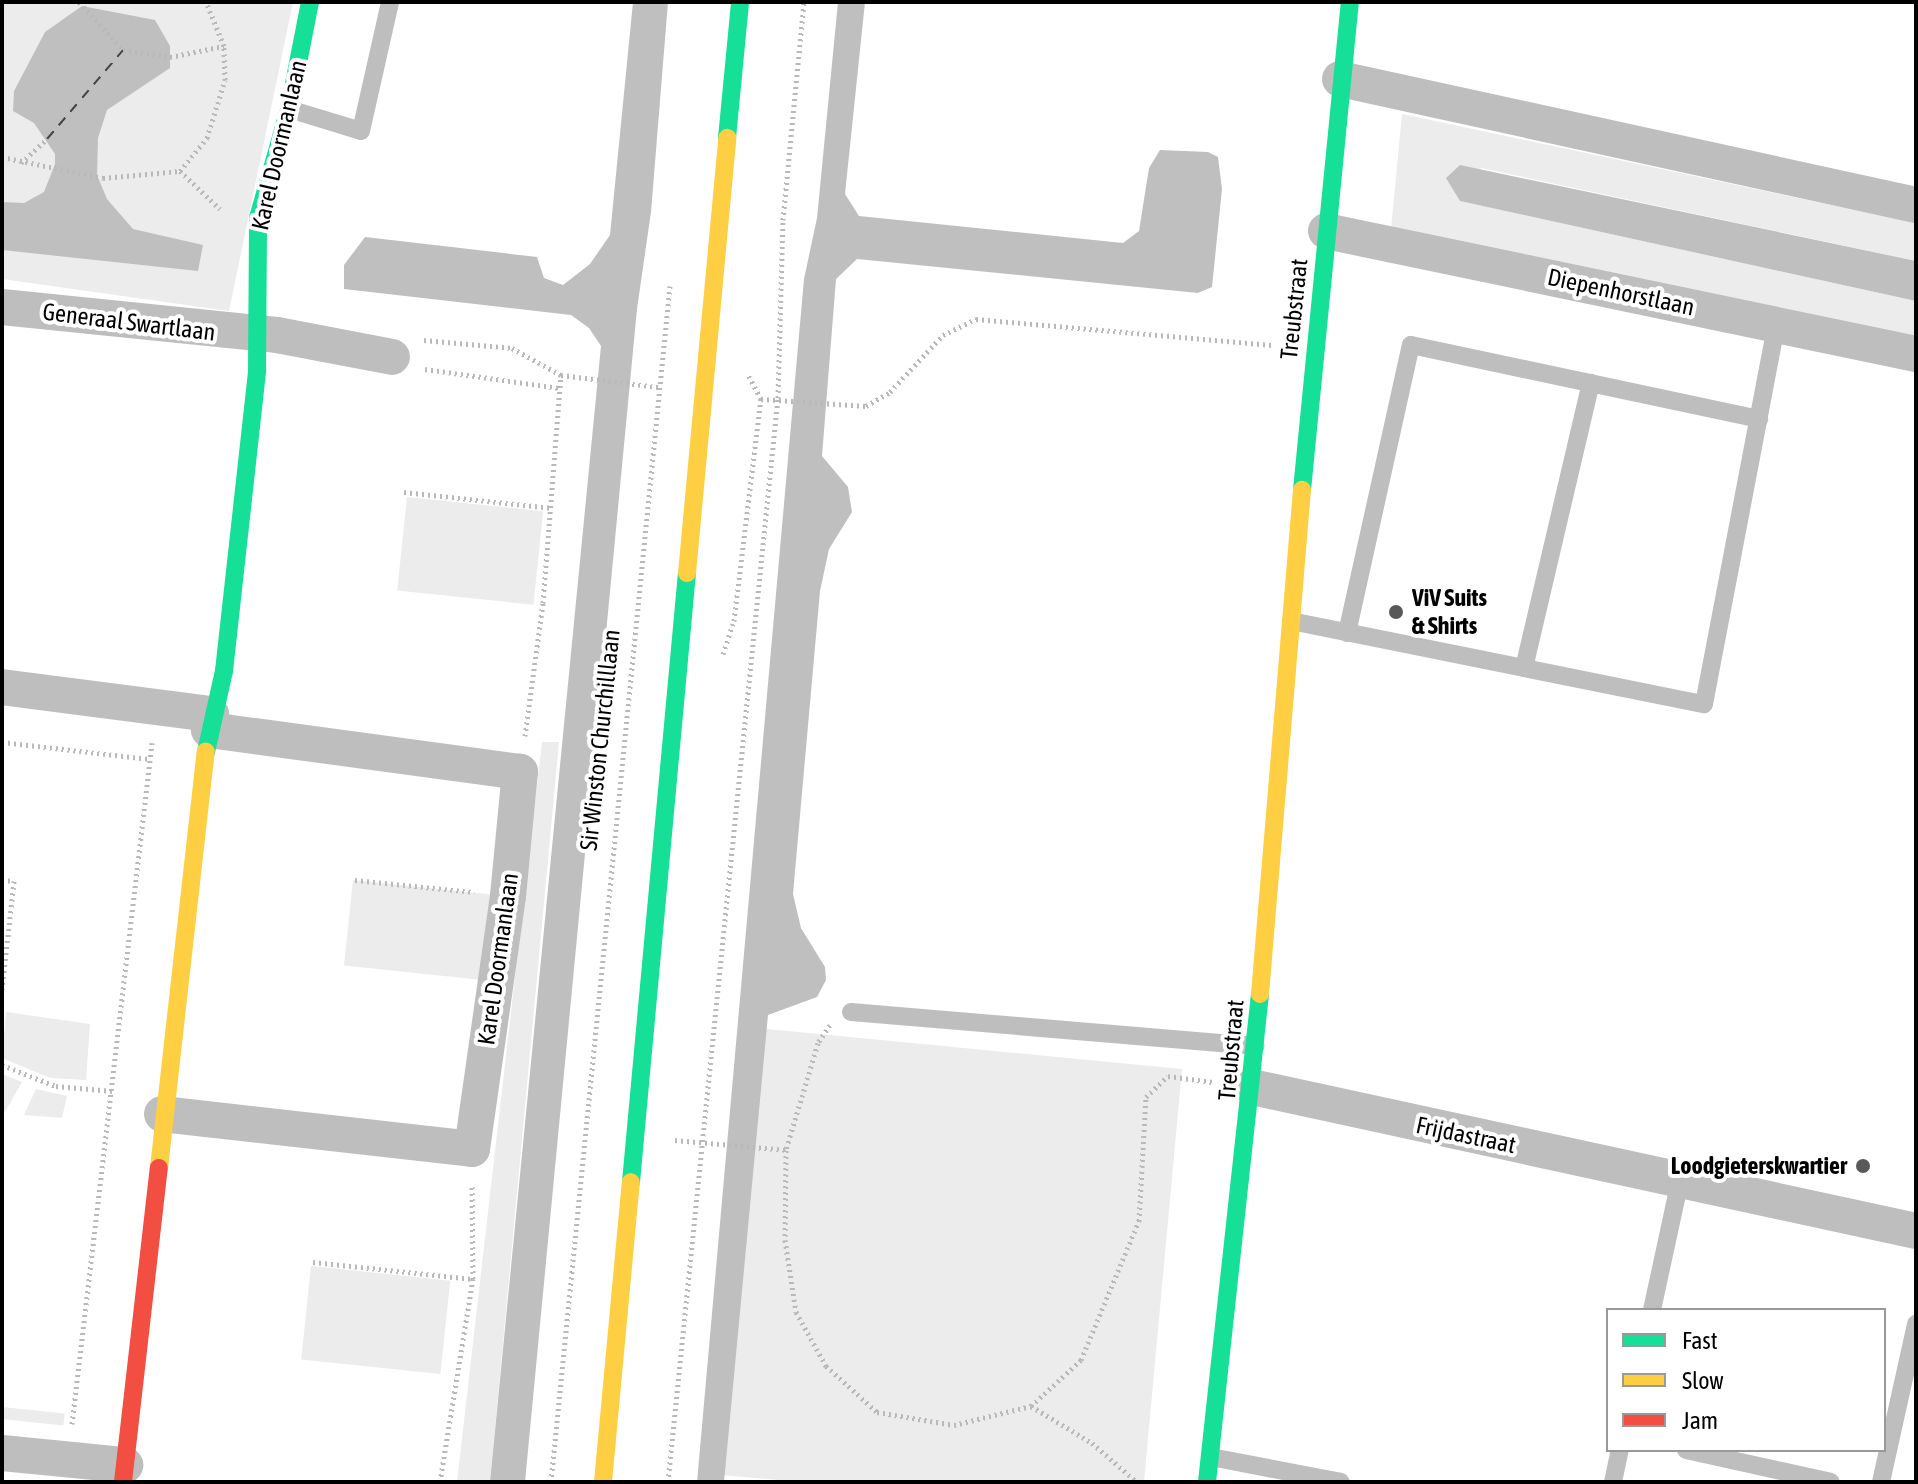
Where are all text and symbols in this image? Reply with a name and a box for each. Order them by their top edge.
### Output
street label: Karel Doormanlaan [245,57,313,233]
street label: Treubstraat [1274,257,1314,361]
street label: Diepenhorstlaan [1545,262,1697,322]
street label: Generaal Swartlaan [41,297,217,347]
place label: ViV Suits & Shirts [1412,584,1487,640]
marker: ViV Suits & Shirts [1387,603,1405,621]
street label: Sir Winston Churchilllaan [574,628,626,852]
street label: Karel Doormanlaan [472,871,524,1047]
street label: Treubstraat [1212,998,1250,1102]
street label: Frijdastraat [1414,1110,1518,1160]
place label: Loodgieterskwartier [1671,1152,1847,1180]
marker: Loodgieterskwartier [1854,1157,1872,1175]
legend [1606,1308,1886,1452]
text: Fast [1682,1327,1718,1354]
text: Slow [1682,1367,1724,1394]
text: Jam [1682,1407,1718,1434]

